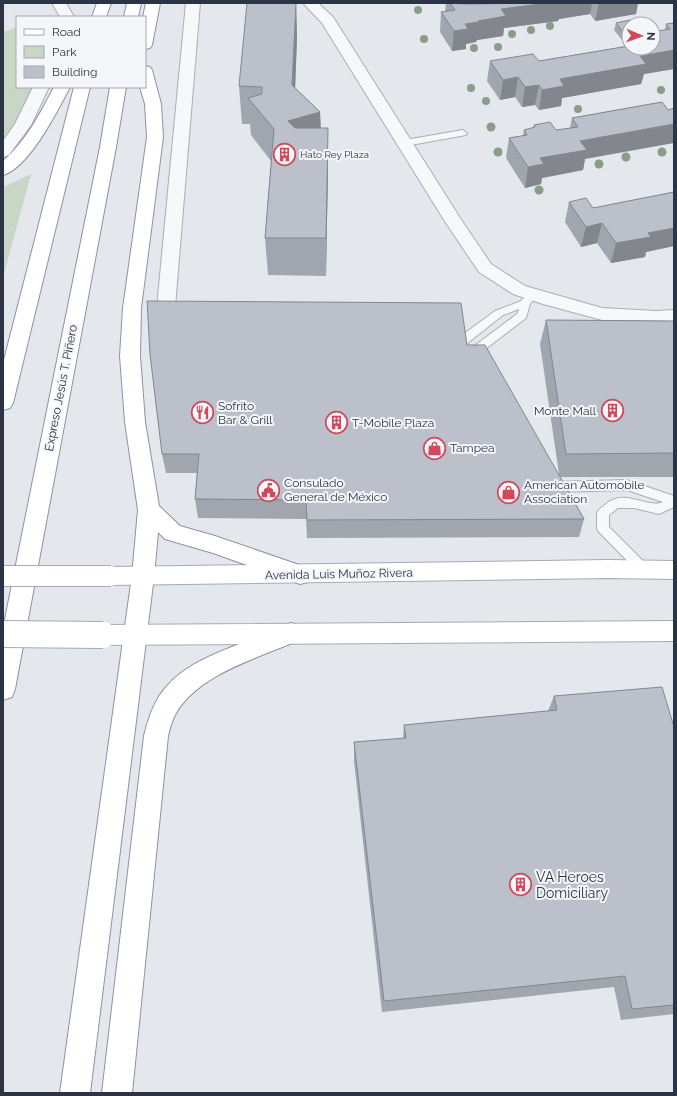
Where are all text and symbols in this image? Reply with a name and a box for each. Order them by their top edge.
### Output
legend [16,16,146,88]
north arrow [621,16,661,56]
text: Road [52,25,81,39]
text: N [644,32,657,41]
text: Park [52,45,77,59]
text: Building [52,65,98,79]
building icon: Hato Rey Plaza [272,141,298,167]
place label: Hato Rey Plaza [300,149,369,160]
street label: Expreso Jesús T. Piñero [42,323,80,453]
building icon: Monte Mall [599,398,625,424]
place label: Sofrito Bar & Grill [218,399,273,427]
restaurant icon: Sofrito Bar & Grill [189,400,215,426]
place label: Monte Mall [534,404,597,418]
building icon: T-Mobile Plaza [324,410,350,436]
place label: T-Mobile Plaza [352,416,434,430]
shop icon: Tampea [422,435,448,461]
place label: Tampea [450,441,495,455]
place label: Consulado General de México [284,476,388,504]
public building icon: Consulado General de México [256,477,282,503]
place label: American Automobile Association [524,478,644,506]
shop icon: American Automobile Association [495,479,521,505]
street label: Avenida Luis Muñoz Rivera [265,566,413,582]
place label: VA Heroes Domiciliary [536,869,608,901]
building icon: VA Heroes Domiciliary [508,872,534,898]

